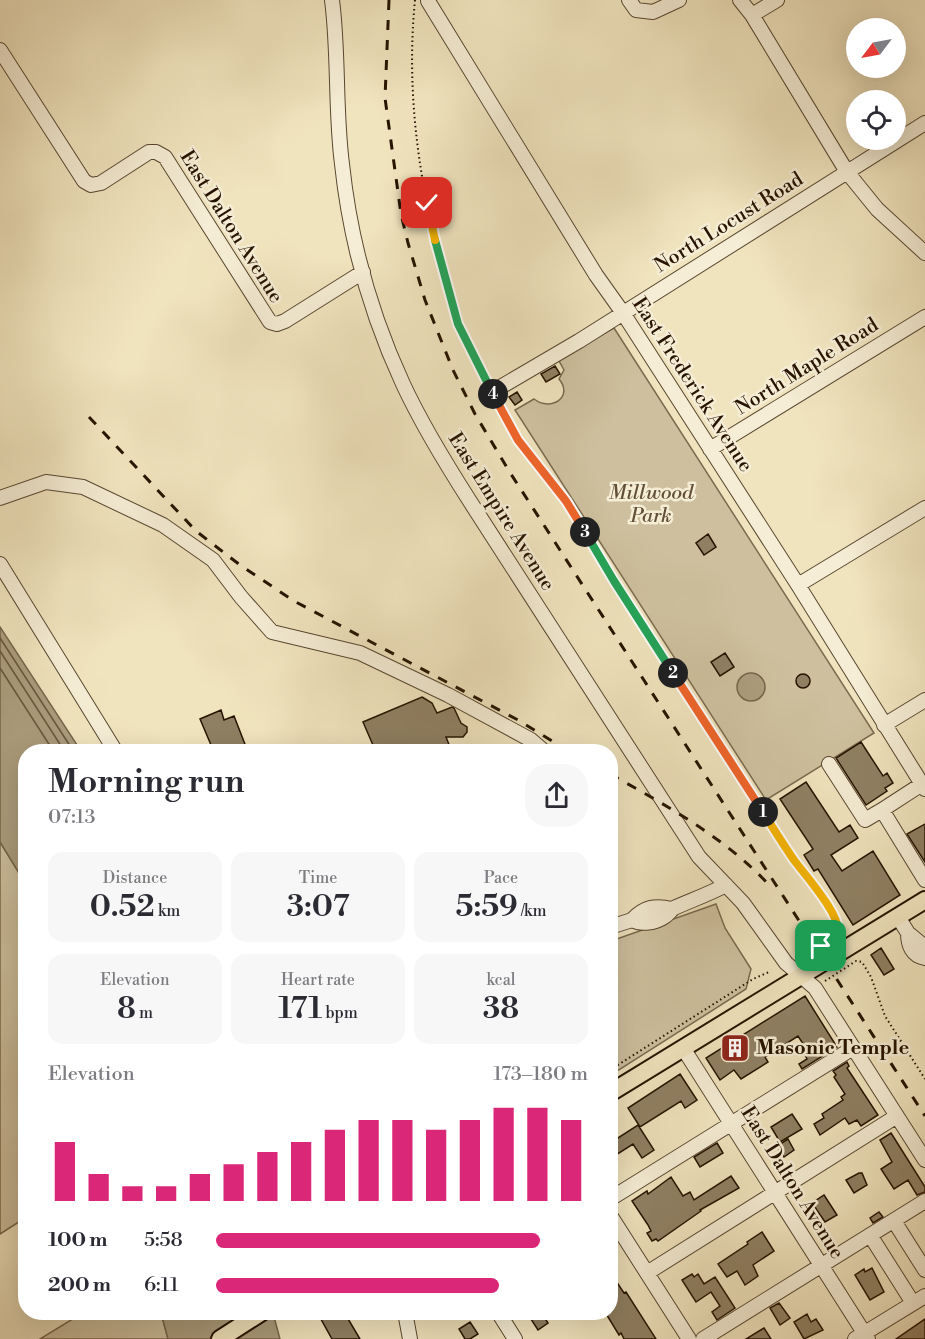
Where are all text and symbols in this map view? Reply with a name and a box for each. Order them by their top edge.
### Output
north arrow [846,18,906,78]
map controls [846,18,906,150]
button: locate [846,90,906,150]
street label: East Dalton Avenue [174,146,288,308]
street label: North Locust Road [650,167,809,279]
pin [401,177,452,228]
icon: check [410,186,443,219]
street label: East Frederick Avenue [626,293,758,477]
street label: North Maple Road [731,313,884,421]
pin: 4 [478,379,508,409]
text: 4 [488,384,498,404]
street label: East Empire Avenue [442,428,560,596]
park label: Millwood Park [609,481,694,529]
pin: 3 [570,517,600,547]
text: 3 [580,522,590,542]
pin: 2 [658,658,688,688]
text: 2 [668,663,678,683]
text: Morning run [48,762,245,803]
button: share [525,764,588,827]
pin: 1 [748,797,778,827]
text: 1 [759,802,767,822]
text: 07:13 [48,805,96,830]
text: Distance [103,868,167,888]
text: Time [299,868,337,888]
text: Pace [484,868,518,888]
text: 0.52 [90,888,155,926]
text: 3:07 [286,888,350,926]
text: 5:59 [456,888,518,926]
text: km [155,901,180,921]
text: /km [518,901,546,921]
pin [795,920,846,971]
icon: arrive [804,929,837,962]
text: Elevation [100,970,170,990]
text: Heart rate [281,970,355,990]
text: kcal [486,970,516,990]
text: 8 [117,990,136,1028]
text: 171 [278,990,322,1028]
text: 38 [483,990,519,1028]
text: m [136,1003,153,1023]
text: bpm [322,1003,358,1023]
building icon: Masonic Temple [719,1032,751,1064]
place label: Masonic Temple [756,1036,909,1061]
text: Elevation [48,1062,135,1087]
text: 173–180 m [493,1062,588,1087]
street label: East Dalton Avenue [735,1102,849,1264]
text: 100 m [48,1228,107,1253]
text: 5:58 [144,1228,183,1253]
text: 200 m [48,1273,111,1298]
text: 6:11 [144,1273,179,1298]

